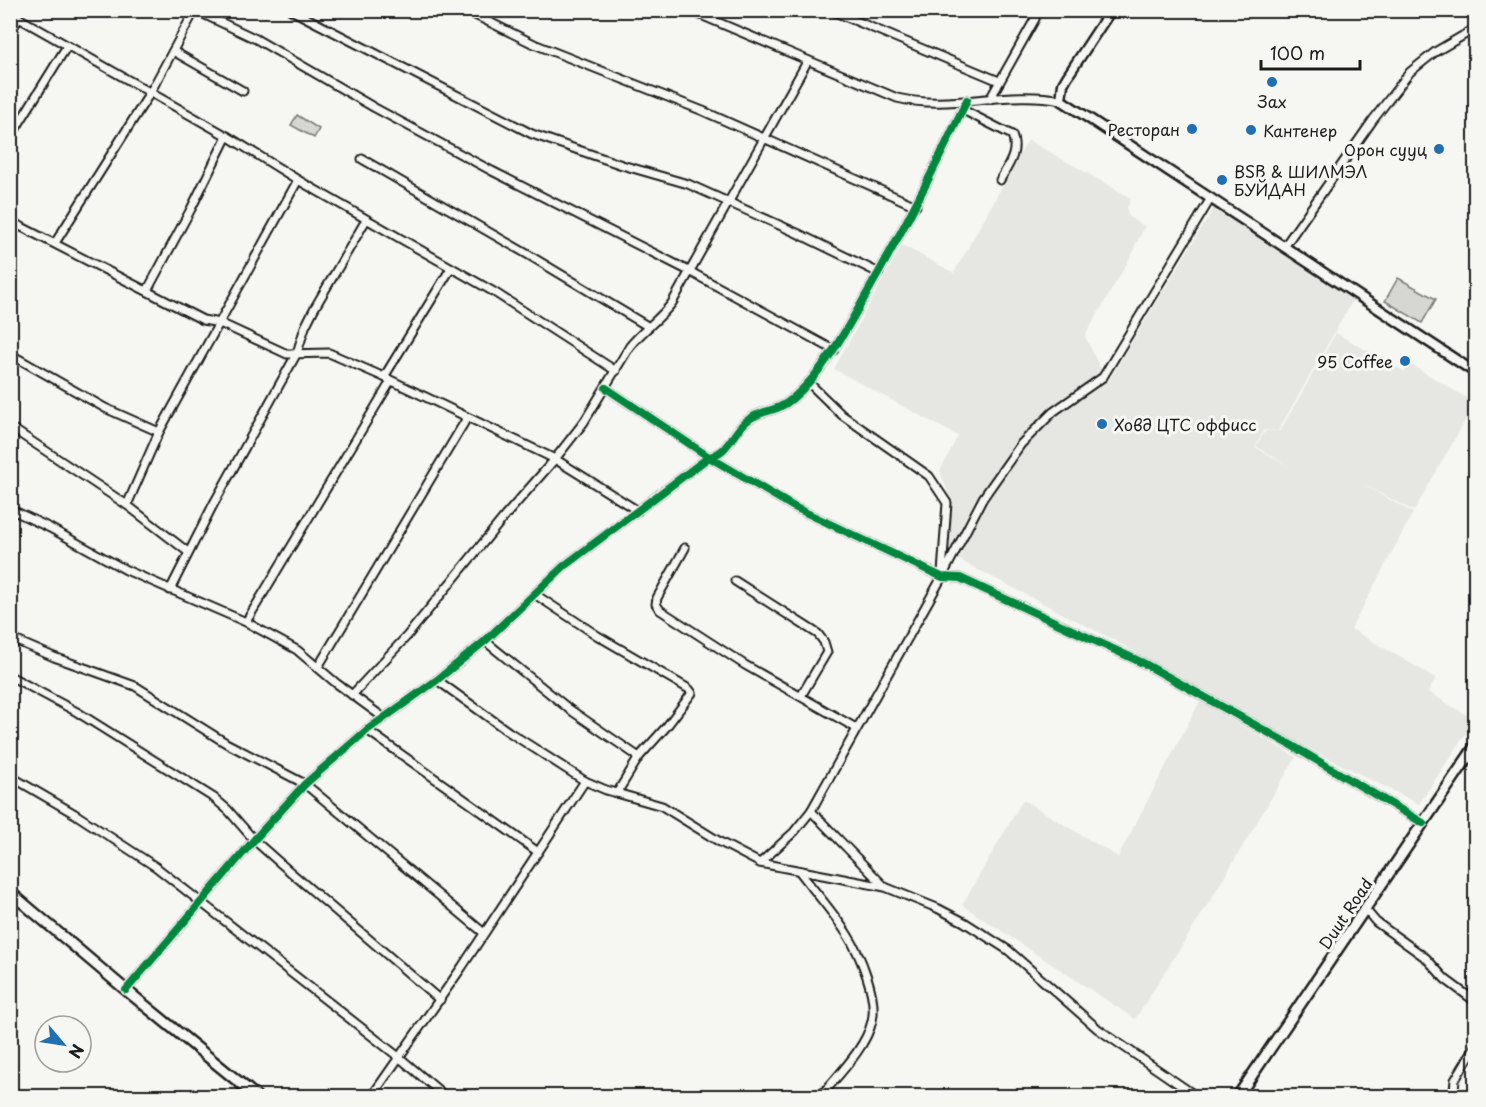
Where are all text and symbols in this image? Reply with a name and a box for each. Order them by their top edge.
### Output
scale bar [1261,33,1360,71]
text: 100 m [1270,39,1325,66]
marker: Зах [1265,75,1279,89]
place label: Зах [1257,89,1287,113]
place label: Ресторан [1107,117,1180,141]
place label: Кантенер [1263,118,1337,142]
marker: Ресторан [1185,122,1199,136]
marker: Кантенер [1244,123,1258,137]
place label: Орон сууц [1344,137,1427,161]
marker: Орон сууц [1432,142,1446,156]
place label: BSB & ШИЛМЭЛ БУЙДАН [1234,159,1367,201]
marker: BSB & ШИЛМЭЛ БУЙДАН [1215,173,1229,187]
place label: 95 Coffee [1317,349,1393,373]
marker: 95 Coffee [1398,354,1412,368]
place label: Ховд ЦТС оффисс [1114,412,1257,436]
marker: Ховд ЦТС оффисс [1095,417,1109,431]
street label: Duut Road [1312,873,1378,953]
north arrow [33,1014,93,1074]
text: N [63,1040,91,1063]

